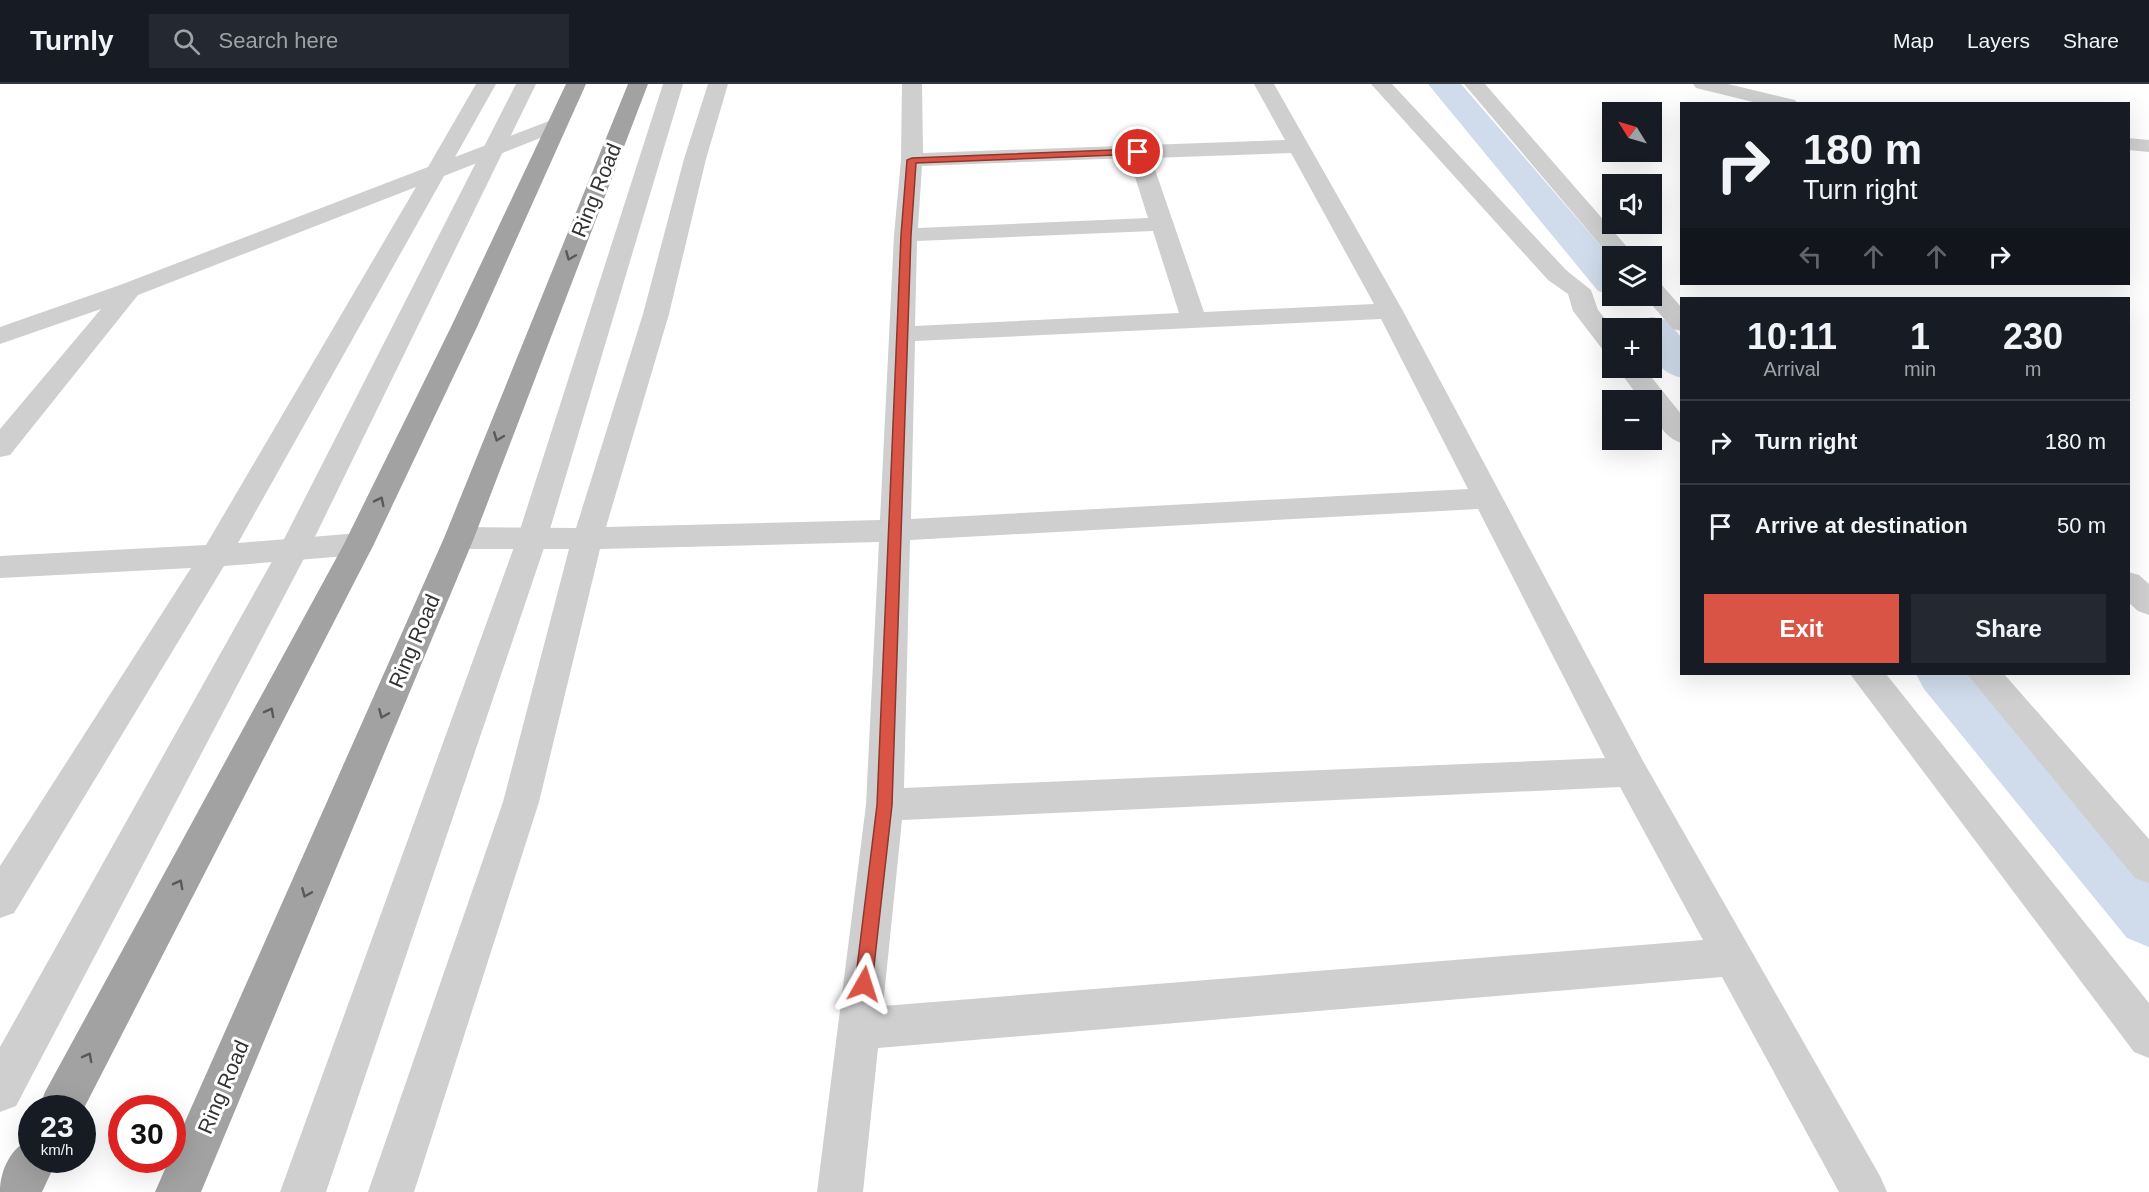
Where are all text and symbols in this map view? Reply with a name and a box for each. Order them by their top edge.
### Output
search box [149,14,569,68]
text: Turnly [30,25,113,56]
icon: search [170,25,203,58]
text: Search here [218,28,338,53]
text: Map [1893,29,1934,52]
text: Layers [1967,29,2030,52]
text: Share [2063,29,2119,52]
north arrow [1602,102,1662,162]
map controls [1602,102,1662,450]
pin [1112,126,1163,177]
icon: right [1704,126,1782,204]
text: 180 m [1803,126,1922,173]
icon: arrive [1121,135,1154,168]
street label: Ring Road [567,140,625,240]
button: sound [1602,174,1662,234]
text: Turn right [1803,175,1918,205]
icon: left [1794,240,1827,273]
icon: ahead [1857,240,1890,273]
icon: ahead [1920,240,1953,273]
icon: right [1983,240,2016,273]
button: layers [1602,246,1662,306]
one-way arrow [565,249,577,260]
text: 10:11 [1747,316,1837,357]
text: 1 [1910,316,1930,357]
text: 230 [2003,316,2063,357]
button: + [1602,318,1662,378]
text: Arrival [1764,358,1820,380]
text: min [1904,358,1936,380]
text: m [2025,358,2041,380]
button: − [1602,390,1662,450]
icon: right [1704,426,1737,459]
text: Turn right [1755,429,1857,454]
text: 180 m [2045,429,2106,454]
one-way arrow [493,431,506,442]
one-way arrow [372,497,384,508]
icon: arrive [1704,510,1737,543]
text: Arrive at destination [1755,513,1968,538]
text: 50 m [2057,513,2106,538]
street label: Ring Road [384,591,444,691]
button: Exit [1704,594,1899,663]
button: Share [1911,594,2106,663]
one-way arrow [263,707,275,718]
one-way arrow [378,708,390,719]
one-way arrow [172,880,184,891]
one-way arrow [301,887,313,898]
position arrow [832,952,896,1016]
street label: Ring Road [193,1037,253,1137]
one-way arrow [81,1052,93,1063]
speed limit sign: 30 [108,1095,186,1173]
text: 23 [40,1110,74,1143]
text: km/h [41,1141,73,1158]

